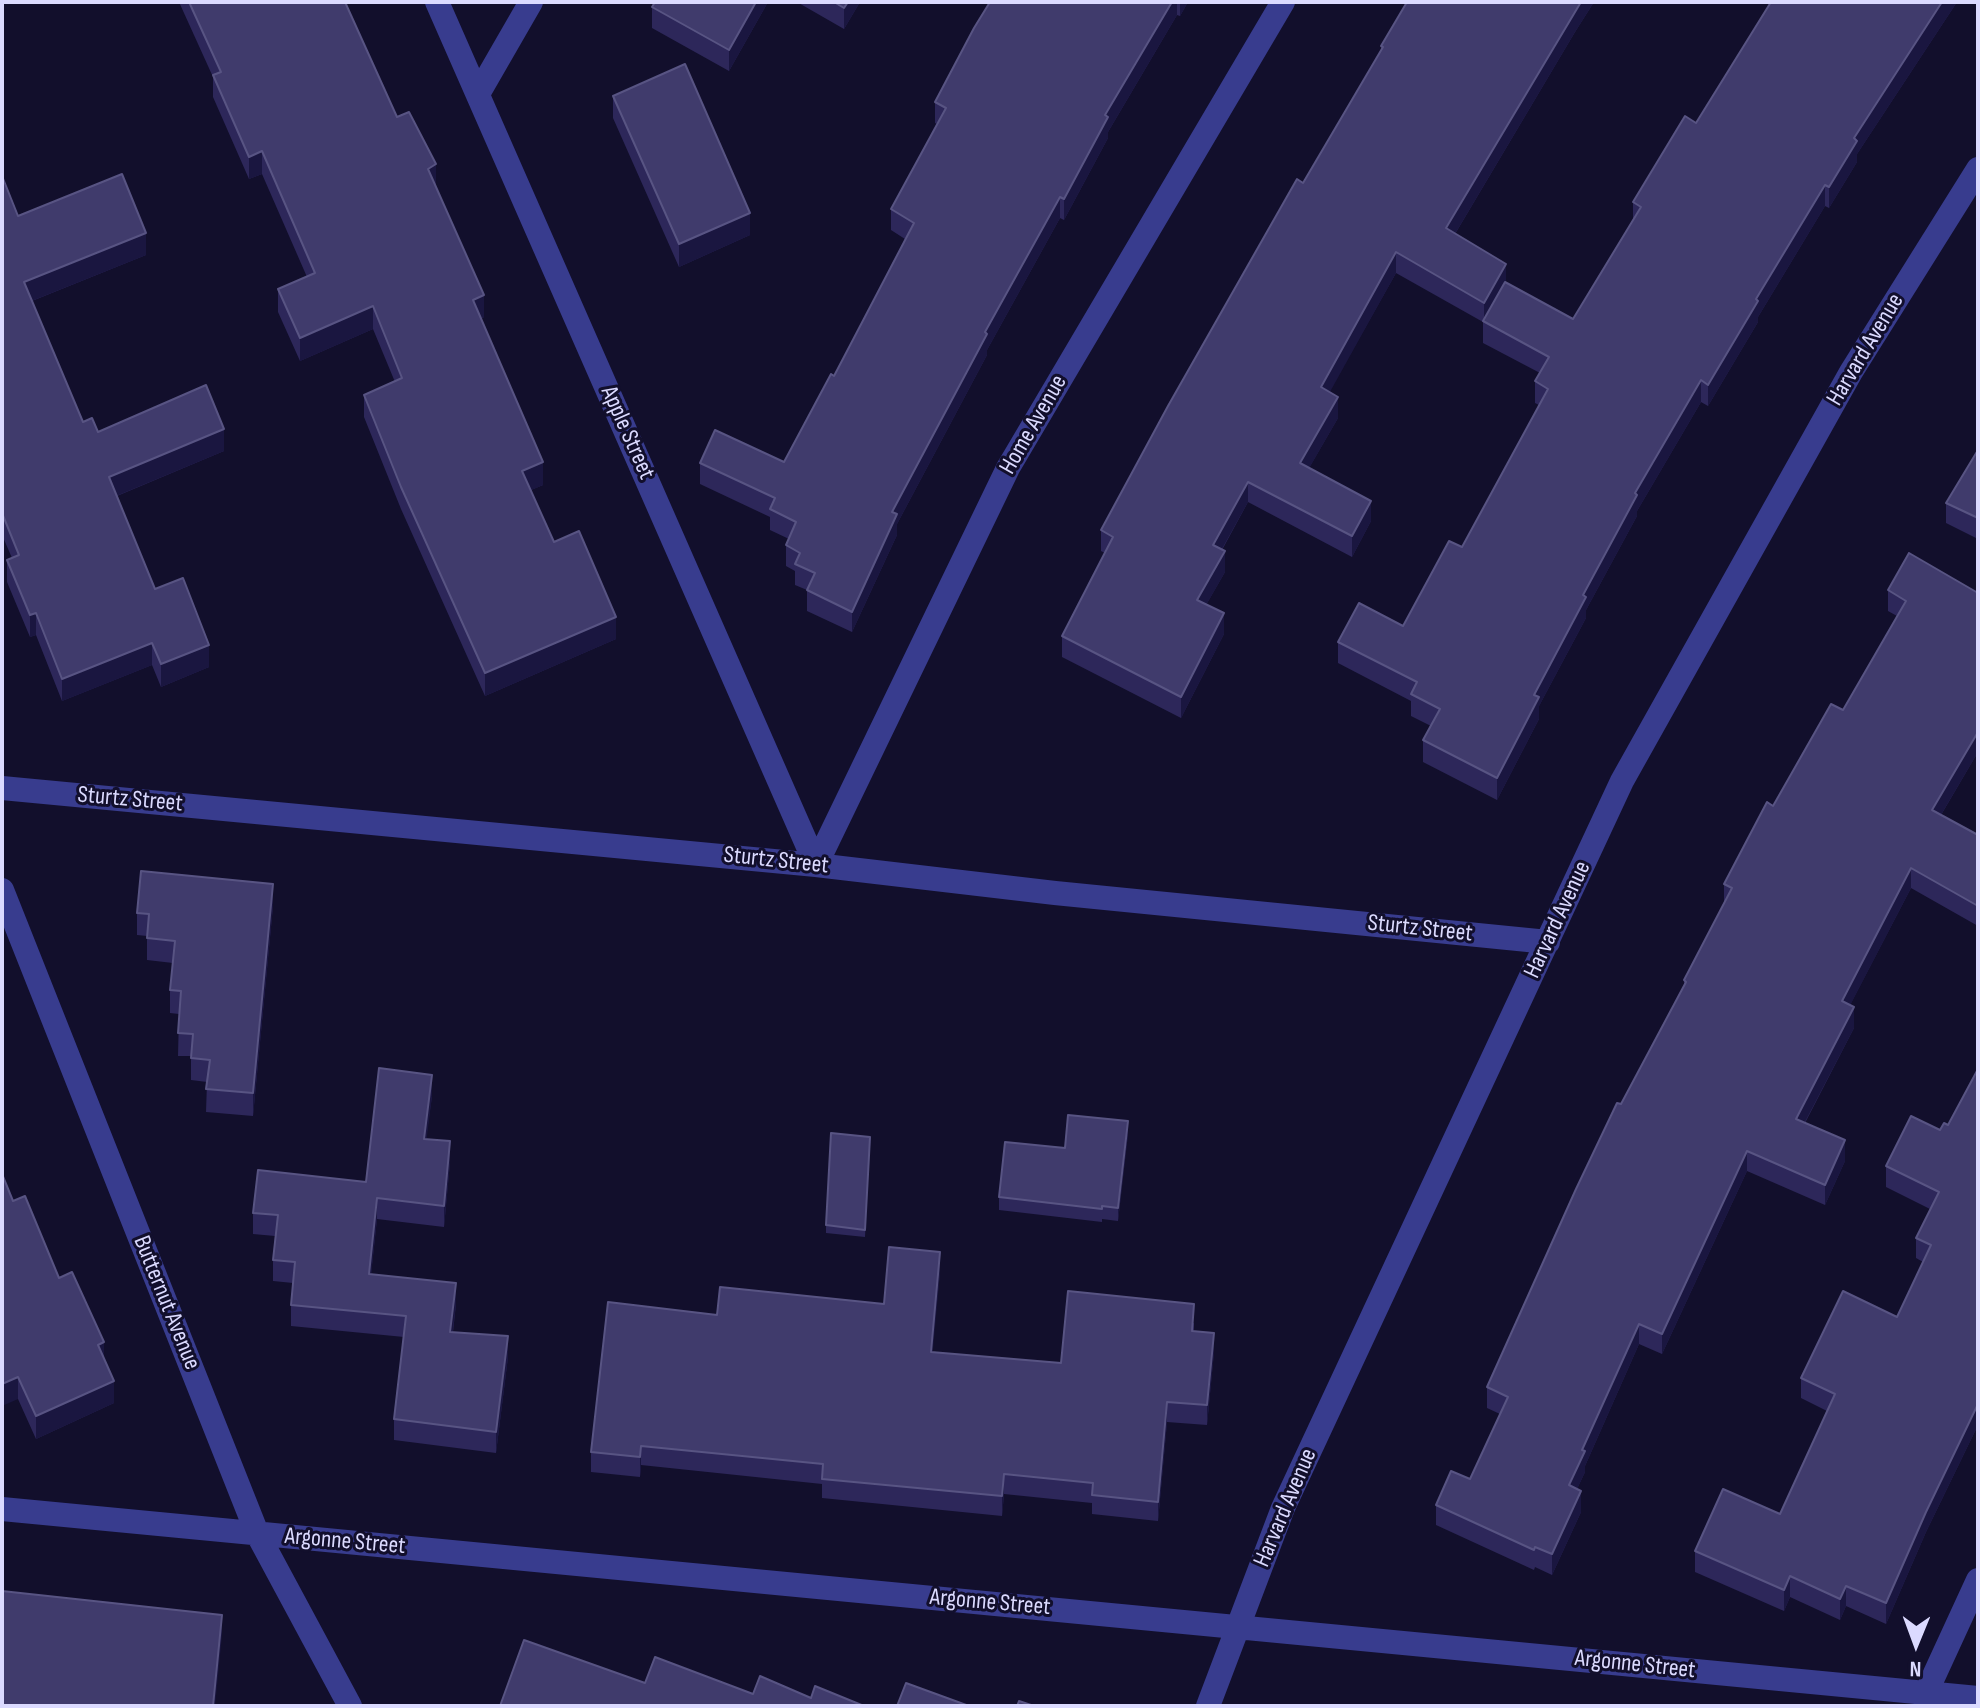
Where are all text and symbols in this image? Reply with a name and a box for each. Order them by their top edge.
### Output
street label: Harvard Avenue [1821,289,1911,411]
street label: Home Avenue [994,370,1074,480]
street label: Apple Street [594,382,660,484]
street label: Sturtz Street [76,781,184,819]
street label: Sturtz Street [722,841,830,881]
street label: Harvard Avenue [1518,857,1598,983]
street label: Sturtz Street [1366,909,1474,949]
street label: Butternut Avenue [126,1232,206,1374]
street label: Harvard Avenue [1248,1445,1324,1571]
street label: Argonne Street [283,1522,407,1562]
street label: Argonne Street [928,1583,1052,1623]
north arrow [1876,1604,1956,1684]
street label: Argonne Street [1573,1644,1697,1686]
text: N [1909,1655,1922,1682]

